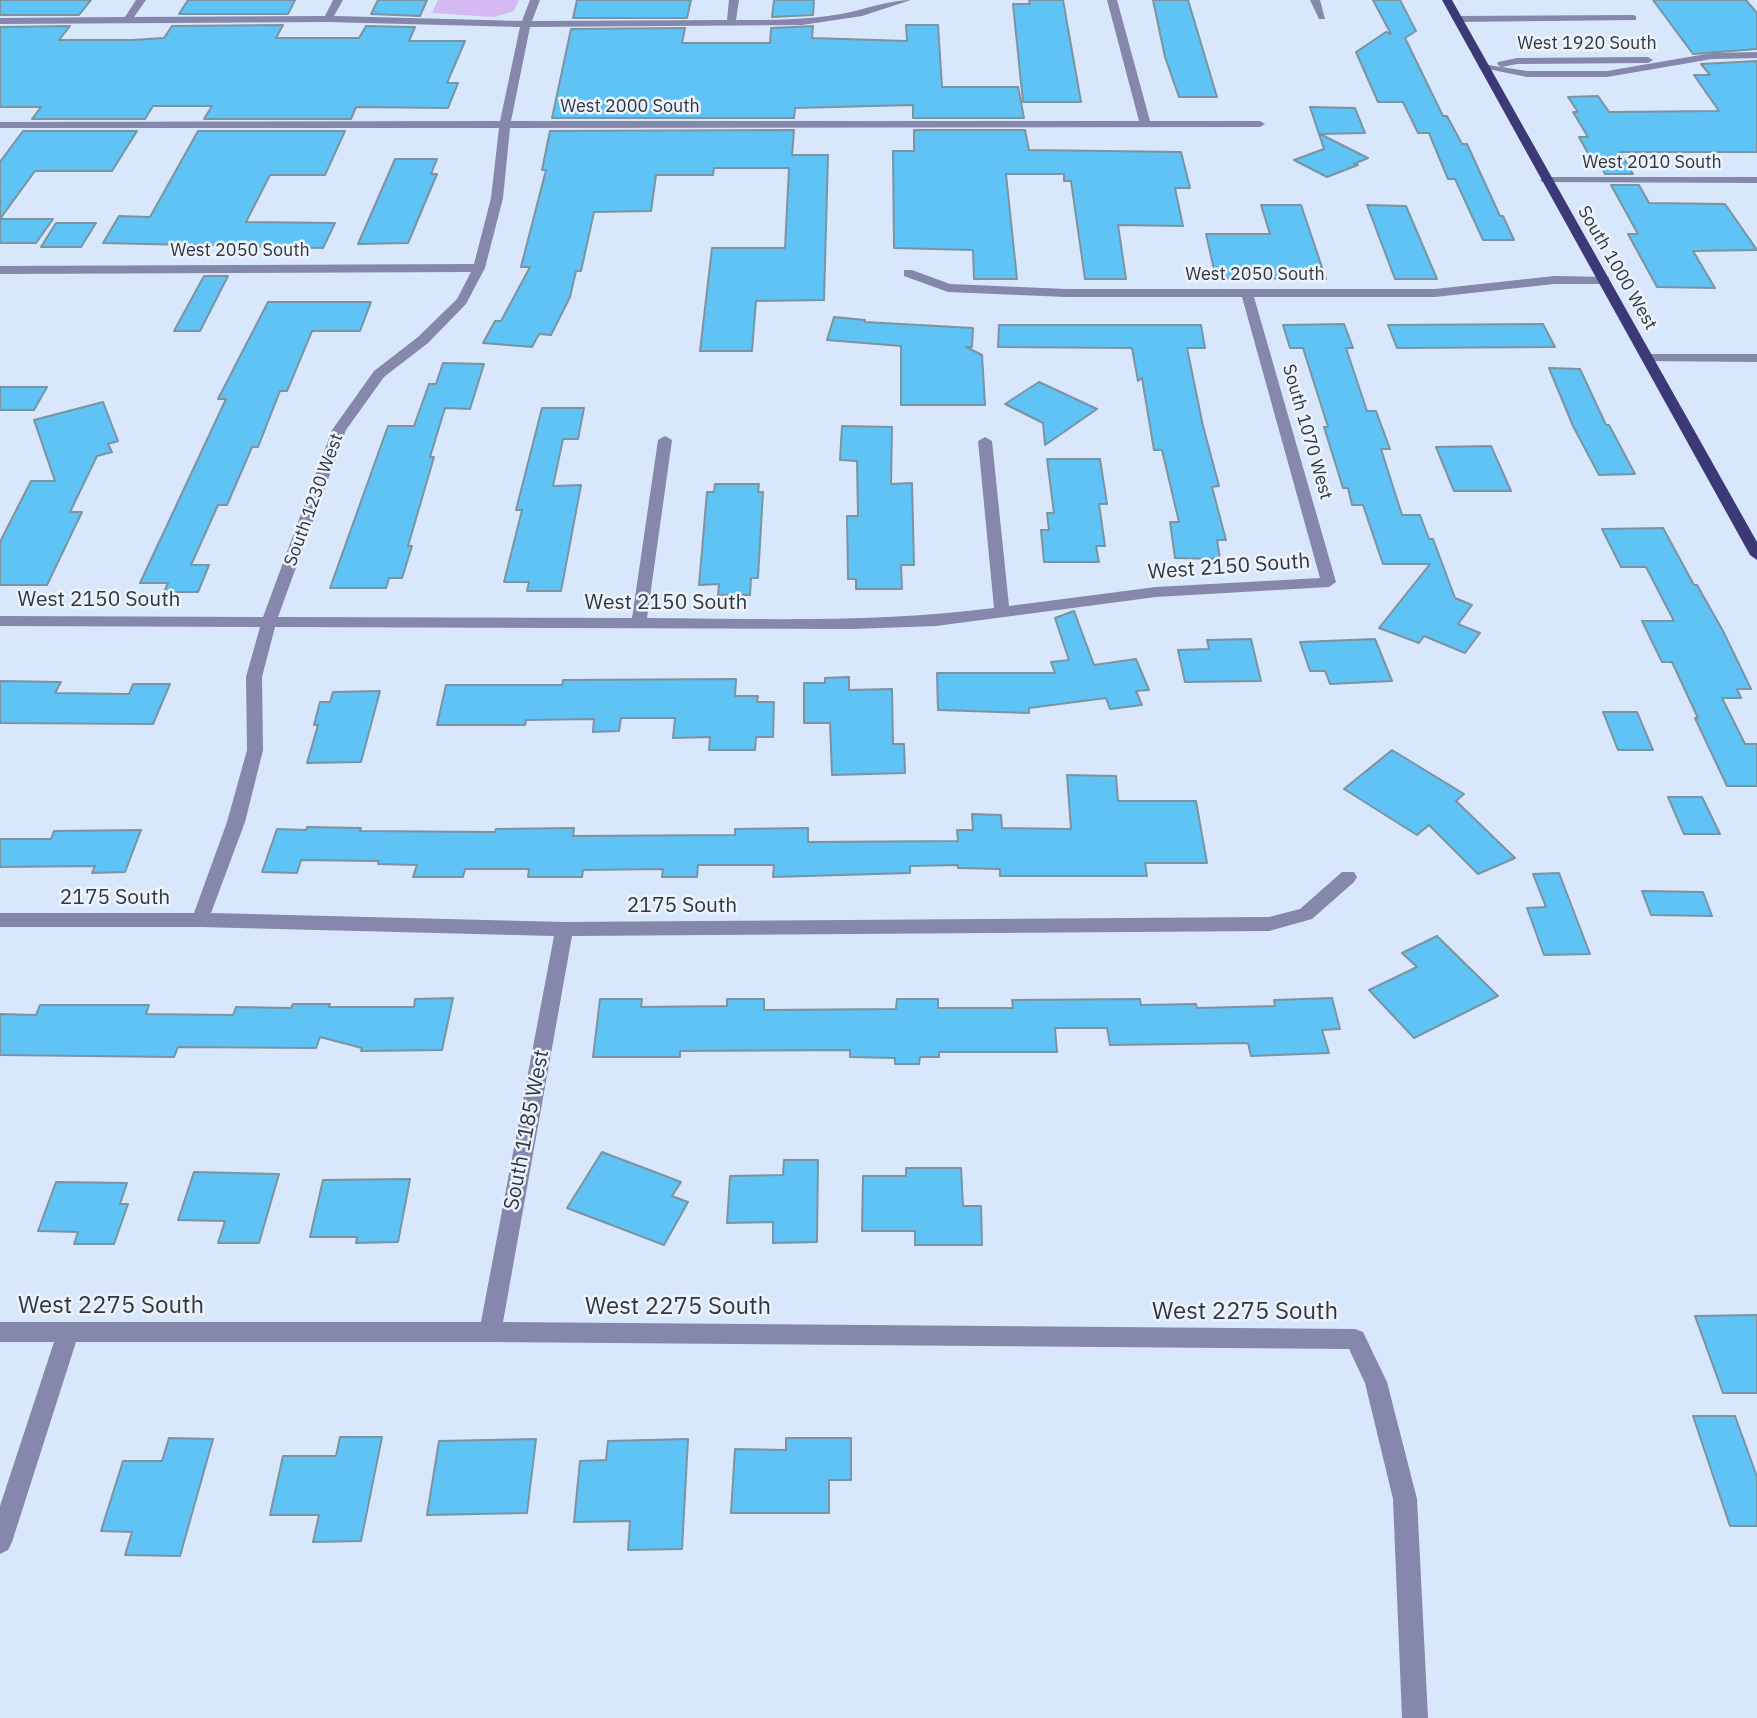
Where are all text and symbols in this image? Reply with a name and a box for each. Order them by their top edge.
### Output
street label: West 1920 South [1517,33,1657,55]
street label: West 2000 South [560,96,700,118]
street label: West 2010 South [1582,152,1722,174]
street label: South 1000 West [1573,202,1661,334]
street label: West 2050 South [170,240,310,262]
street label: West 2050 South [1185,264,1325,286]
street label: South 1070 West [1277,362,1337,502]
street label: South 1230 West [280,431,348,569]
street label: West 2150 South [1147,549,1311,585]
street label: West 2150 South [18,587,180,613]
street label: West 2150 South [585,590,747,616]
street label: 2175 South [60,885,170,911]
street label: 2175 South [627,893,737,919]
street label: South 1185 West [499,1048,555,1212]
street label: West 2275 South [18,1292,204,1320]
street label: West 2275 South [585,1293,771,1321]
street label: West 2275 South [1152,1298,1338,1326]

